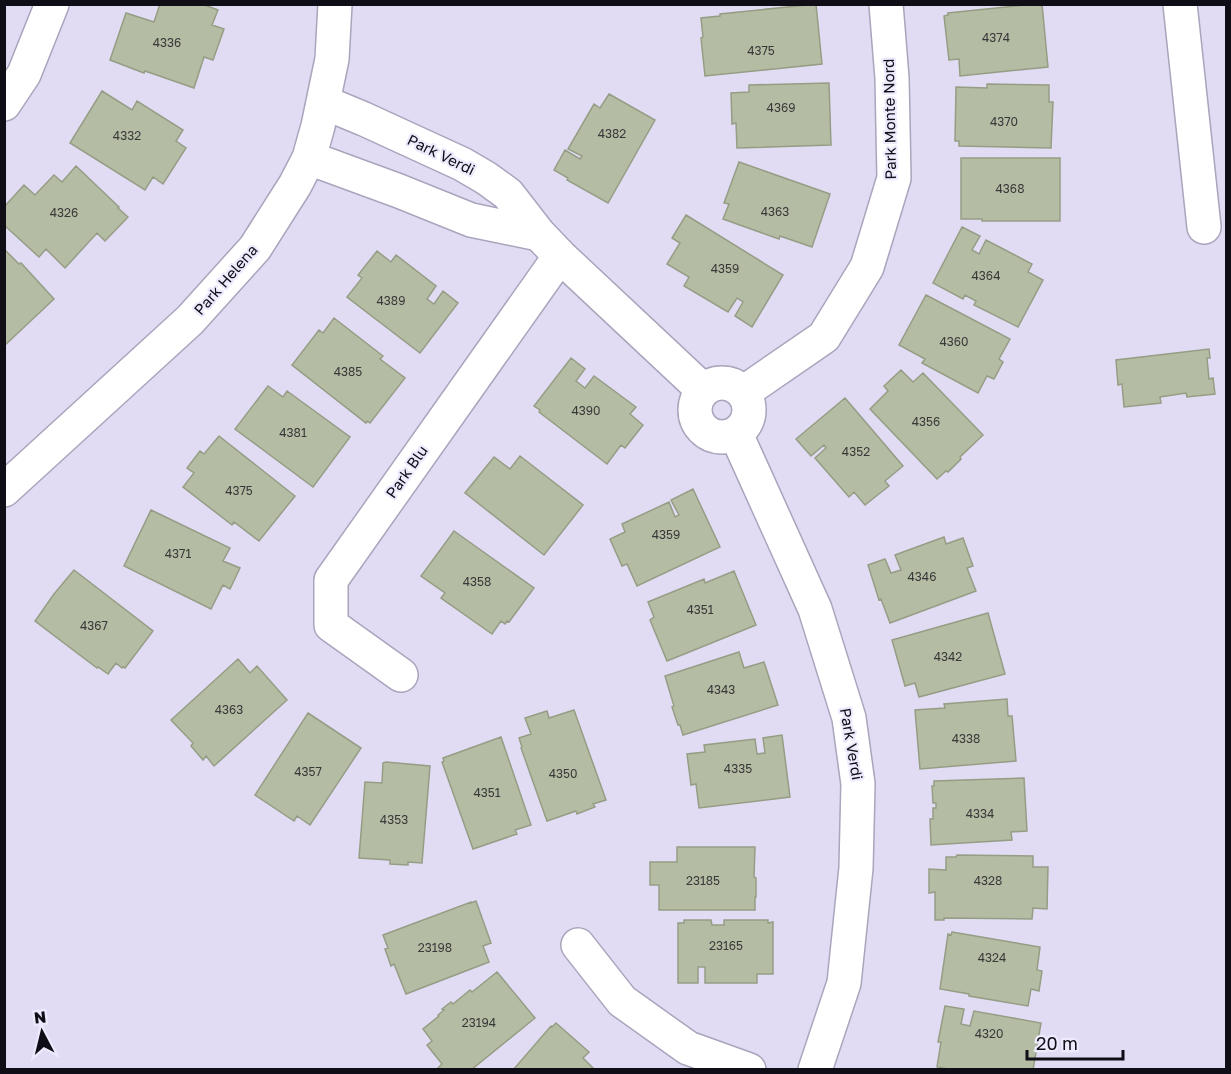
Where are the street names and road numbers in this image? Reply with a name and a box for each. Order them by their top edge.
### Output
street label: Park Monte Nord [879,58,899,180]
street label: Park Verdi [405,130,478,178]
street label: Park Helena [190,240,261,318]
street label: Park Blu [382,442,431,501]
street label: Park Verdi [837,706,867,781]

